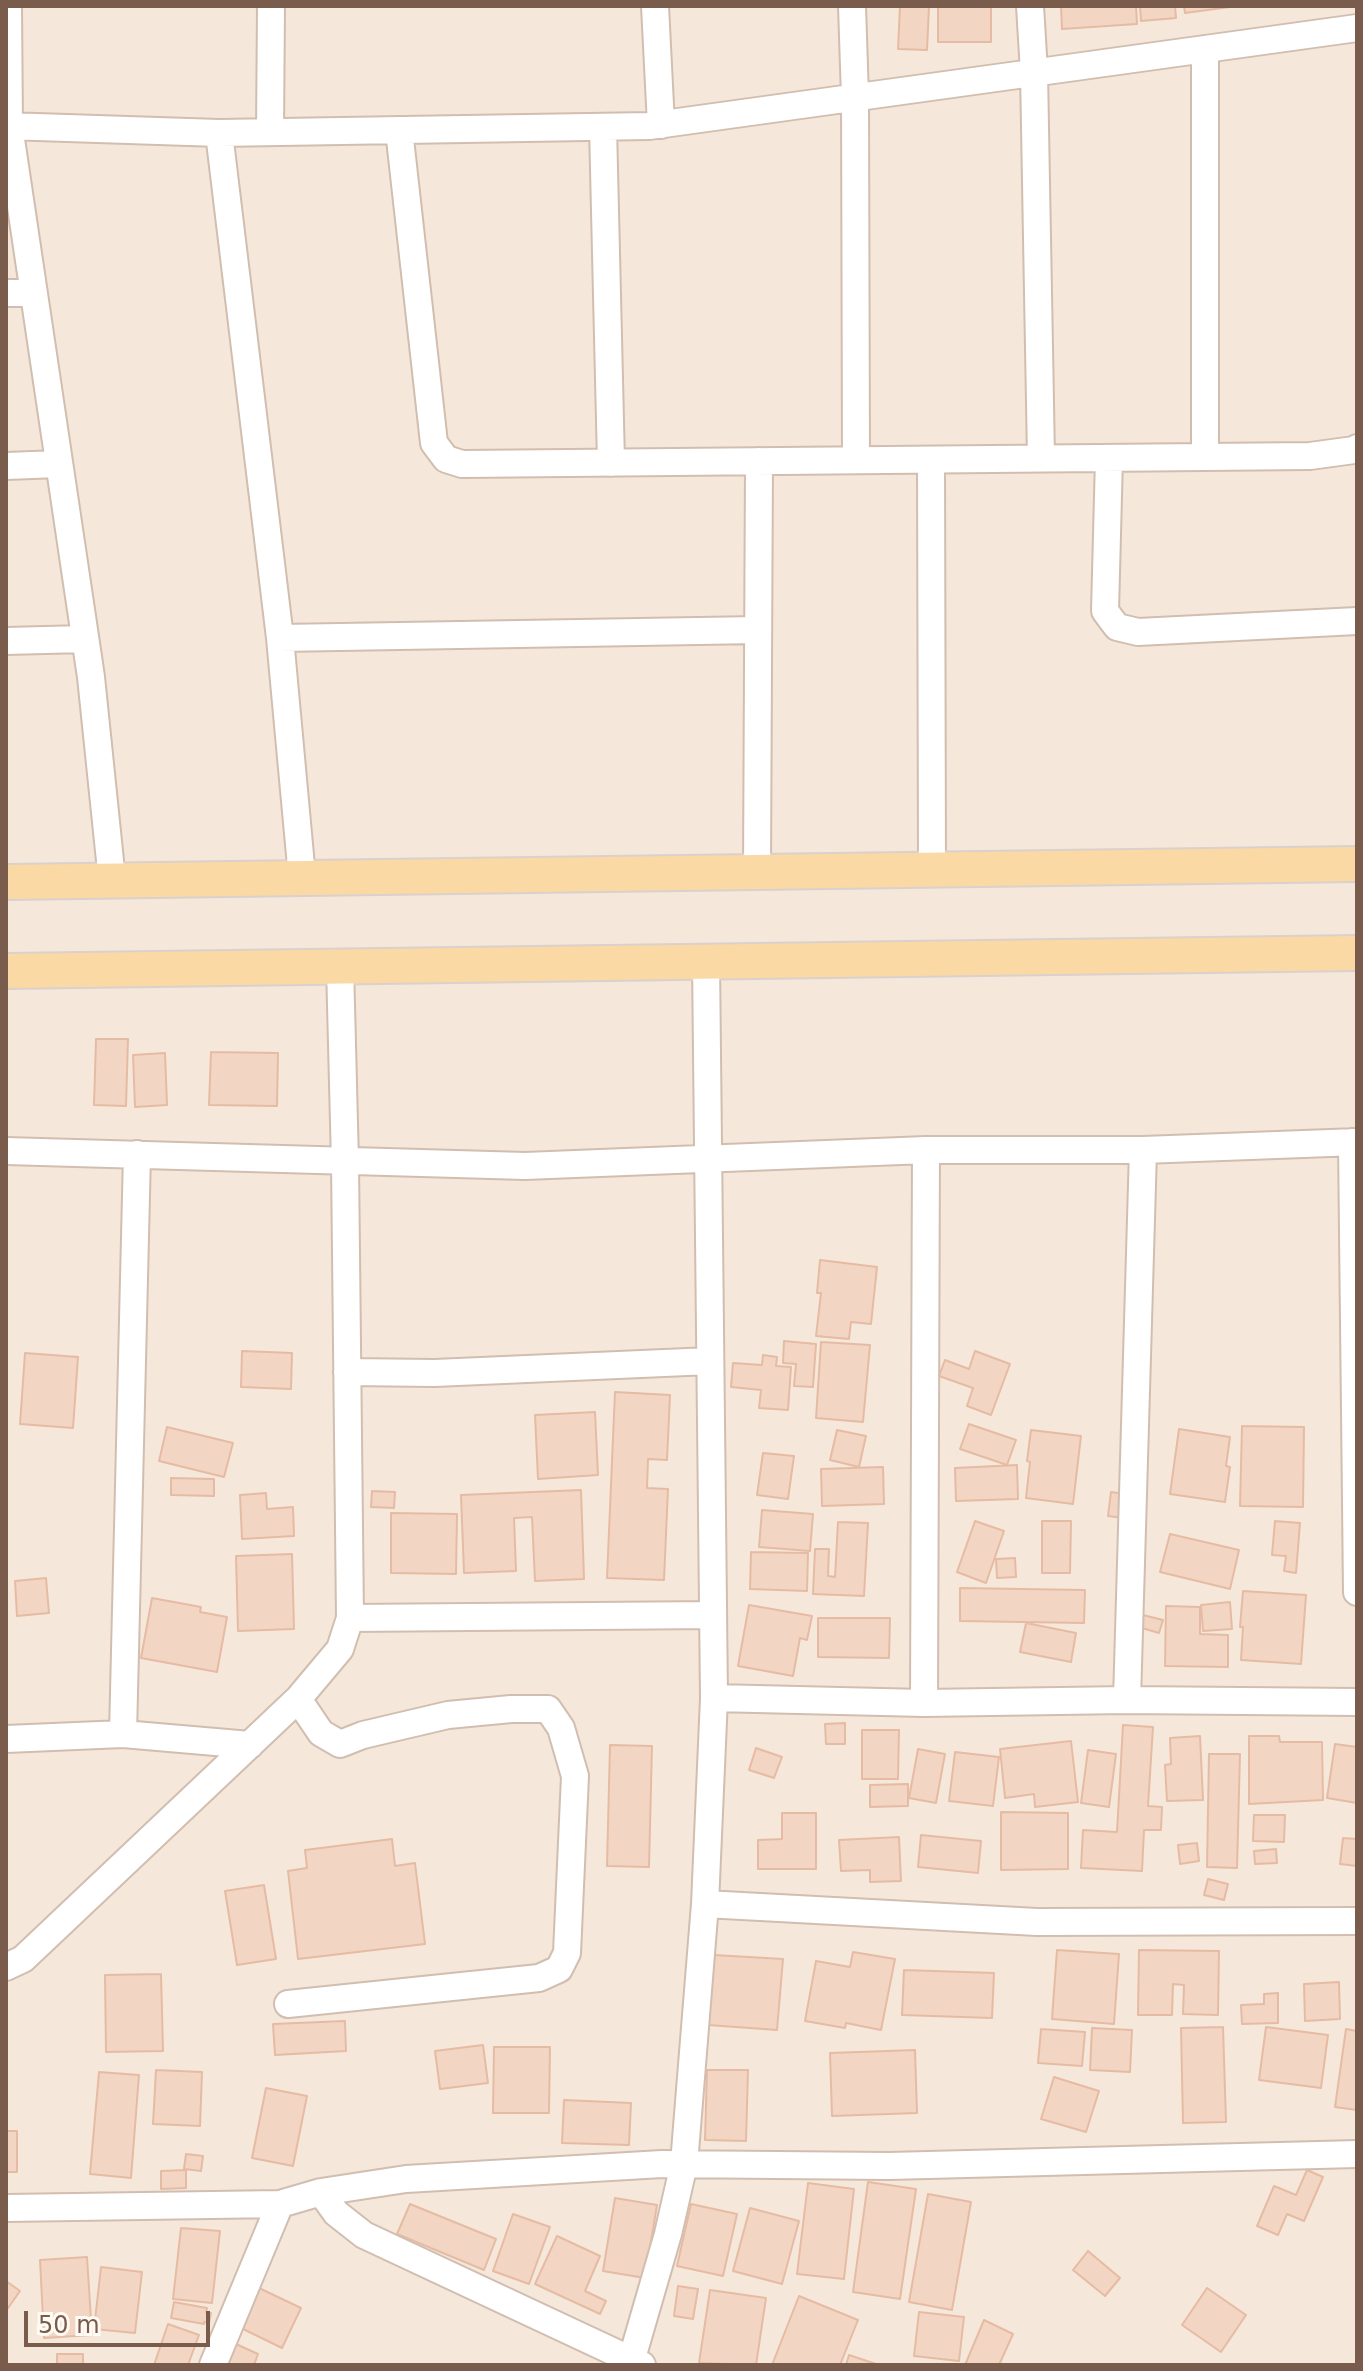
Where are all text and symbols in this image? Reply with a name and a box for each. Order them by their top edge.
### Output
scale bar [28,2295,214,2345]
text: 50 m [38,2311,100,2339]

